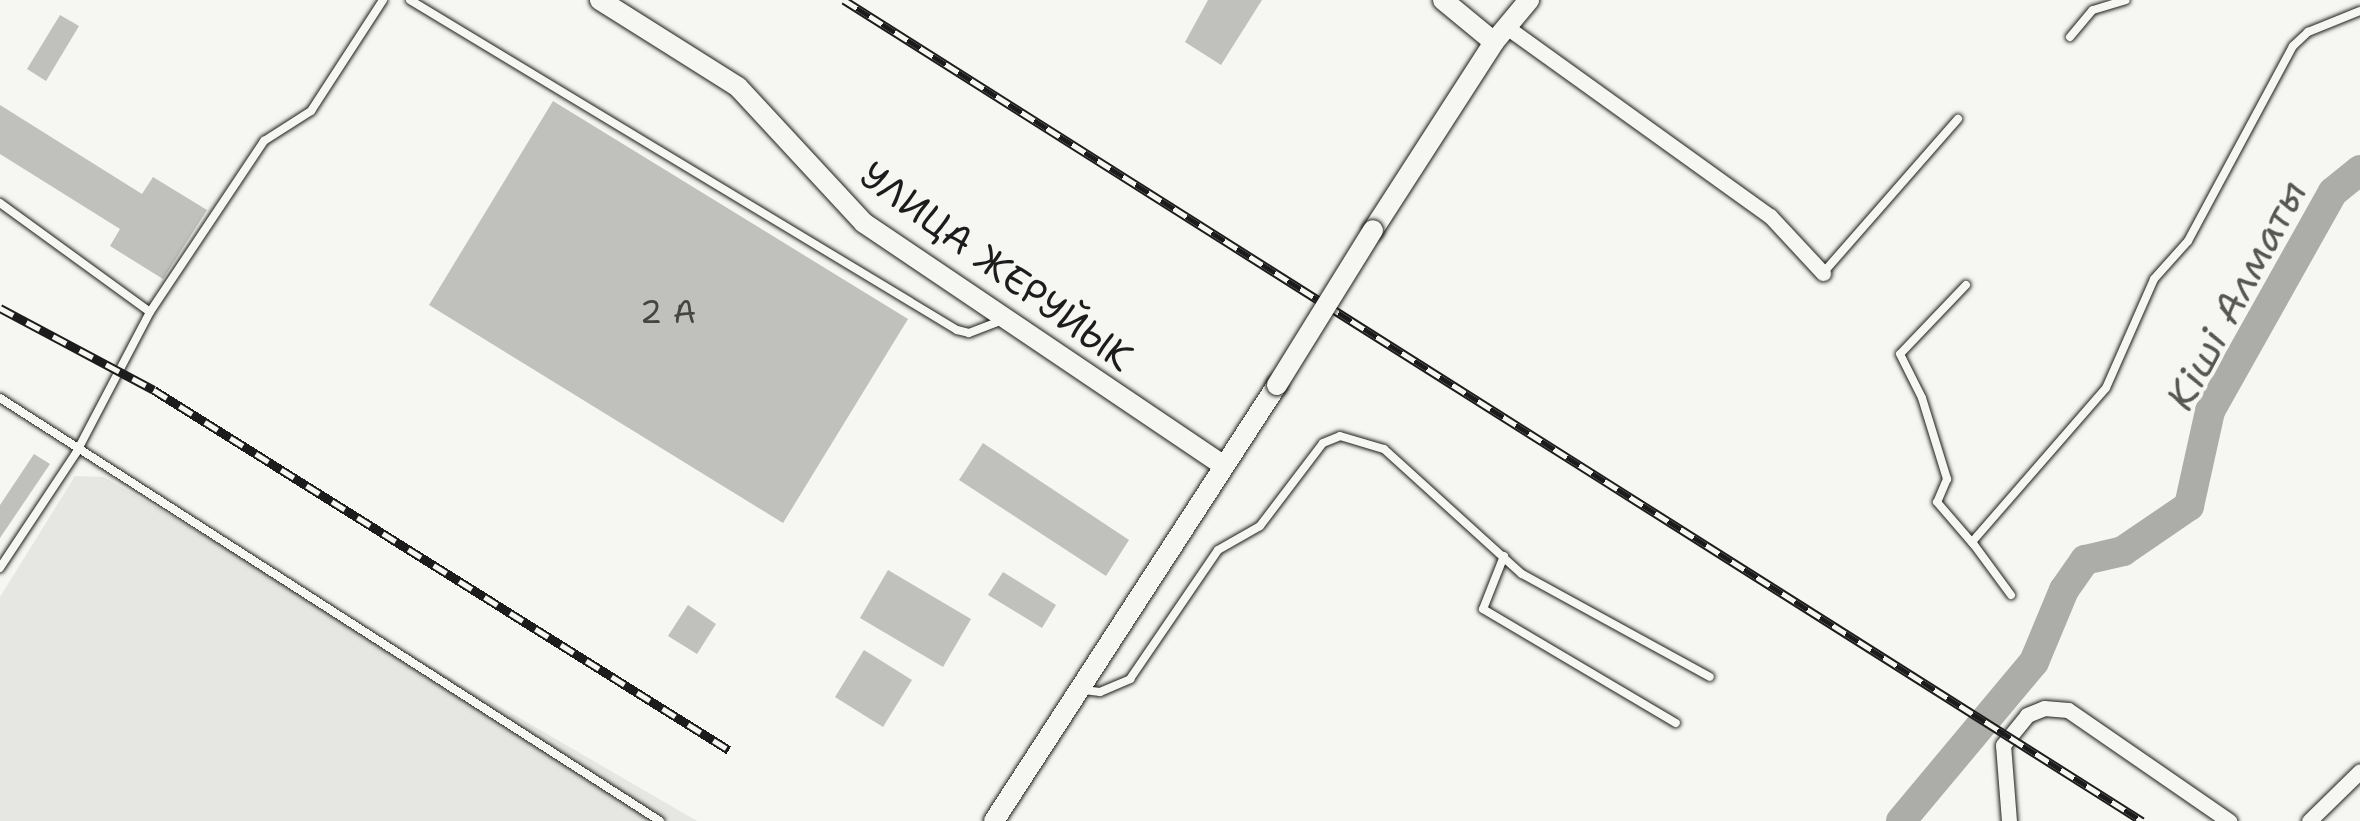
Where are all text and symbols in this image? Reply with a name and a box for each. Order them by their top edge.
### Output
street label: УЛИЦА ЖЕРУЙЫК [852,152,1142,380]
water label: Кіші Алматы [2155,172,2317,418]
house number: 2 А [640,293,696,331]

